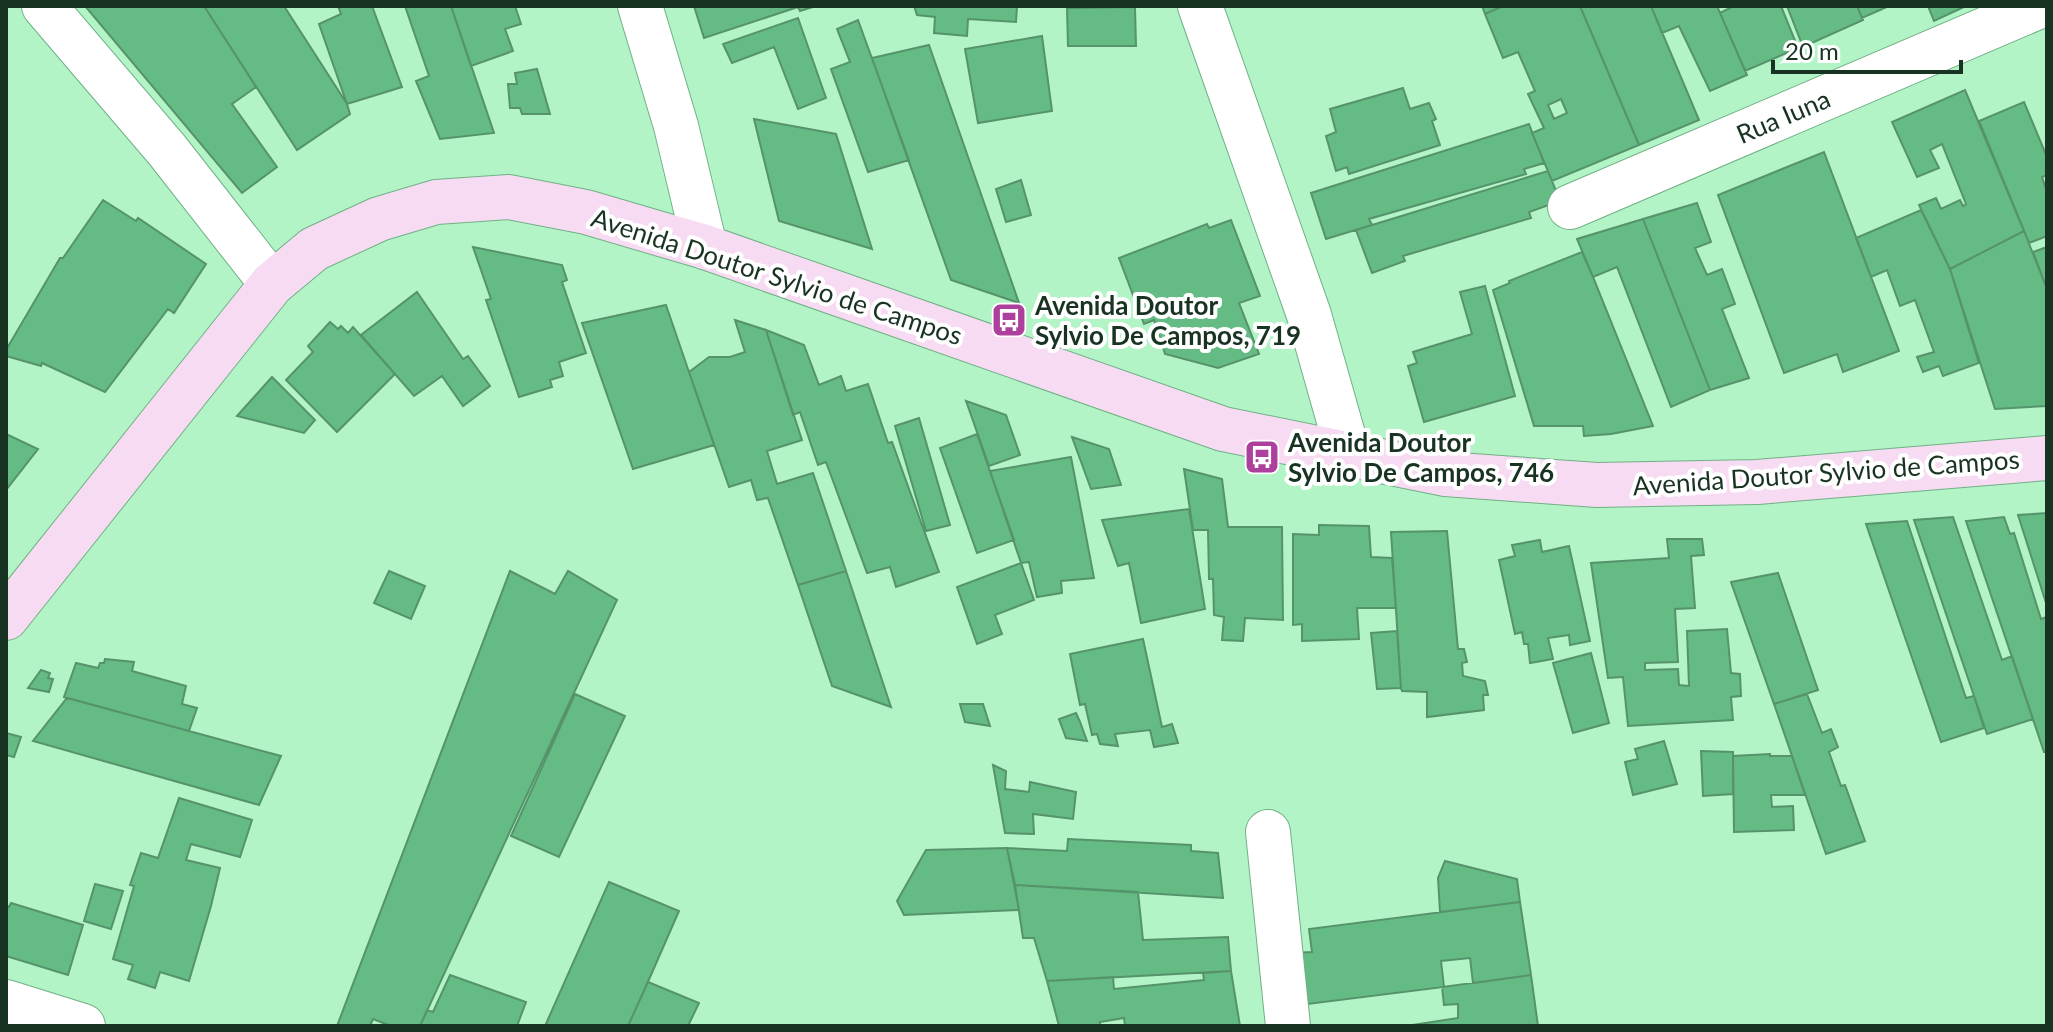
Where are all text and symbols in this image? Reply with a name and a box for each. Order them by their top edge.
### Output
scale bar [1773,24,1961,74]
text: 20 m [1785,36,1839,65]
street label: Rua Iuna [1731,82,1835,150]
street label: Avenida Doutor Sylvio de Campos [588,201,966,351]
place label: Avenida Doutor Sylvio De Campos, 719 [1034,289,1301,351]
bus stop icon: Avenida Doutor Sylvio De Campos, 719 [990,301,1028,339]
place label: Avenida Doutor Sylvio De Campos, 746 [1287,426,1554,488]
bus stop icon: Avenida Doutor Sylvio De Campos, 746 [1243,438,1281,476]
street label: Avenida Doutor Sylvio de Campos [1631,443,2021,501]

